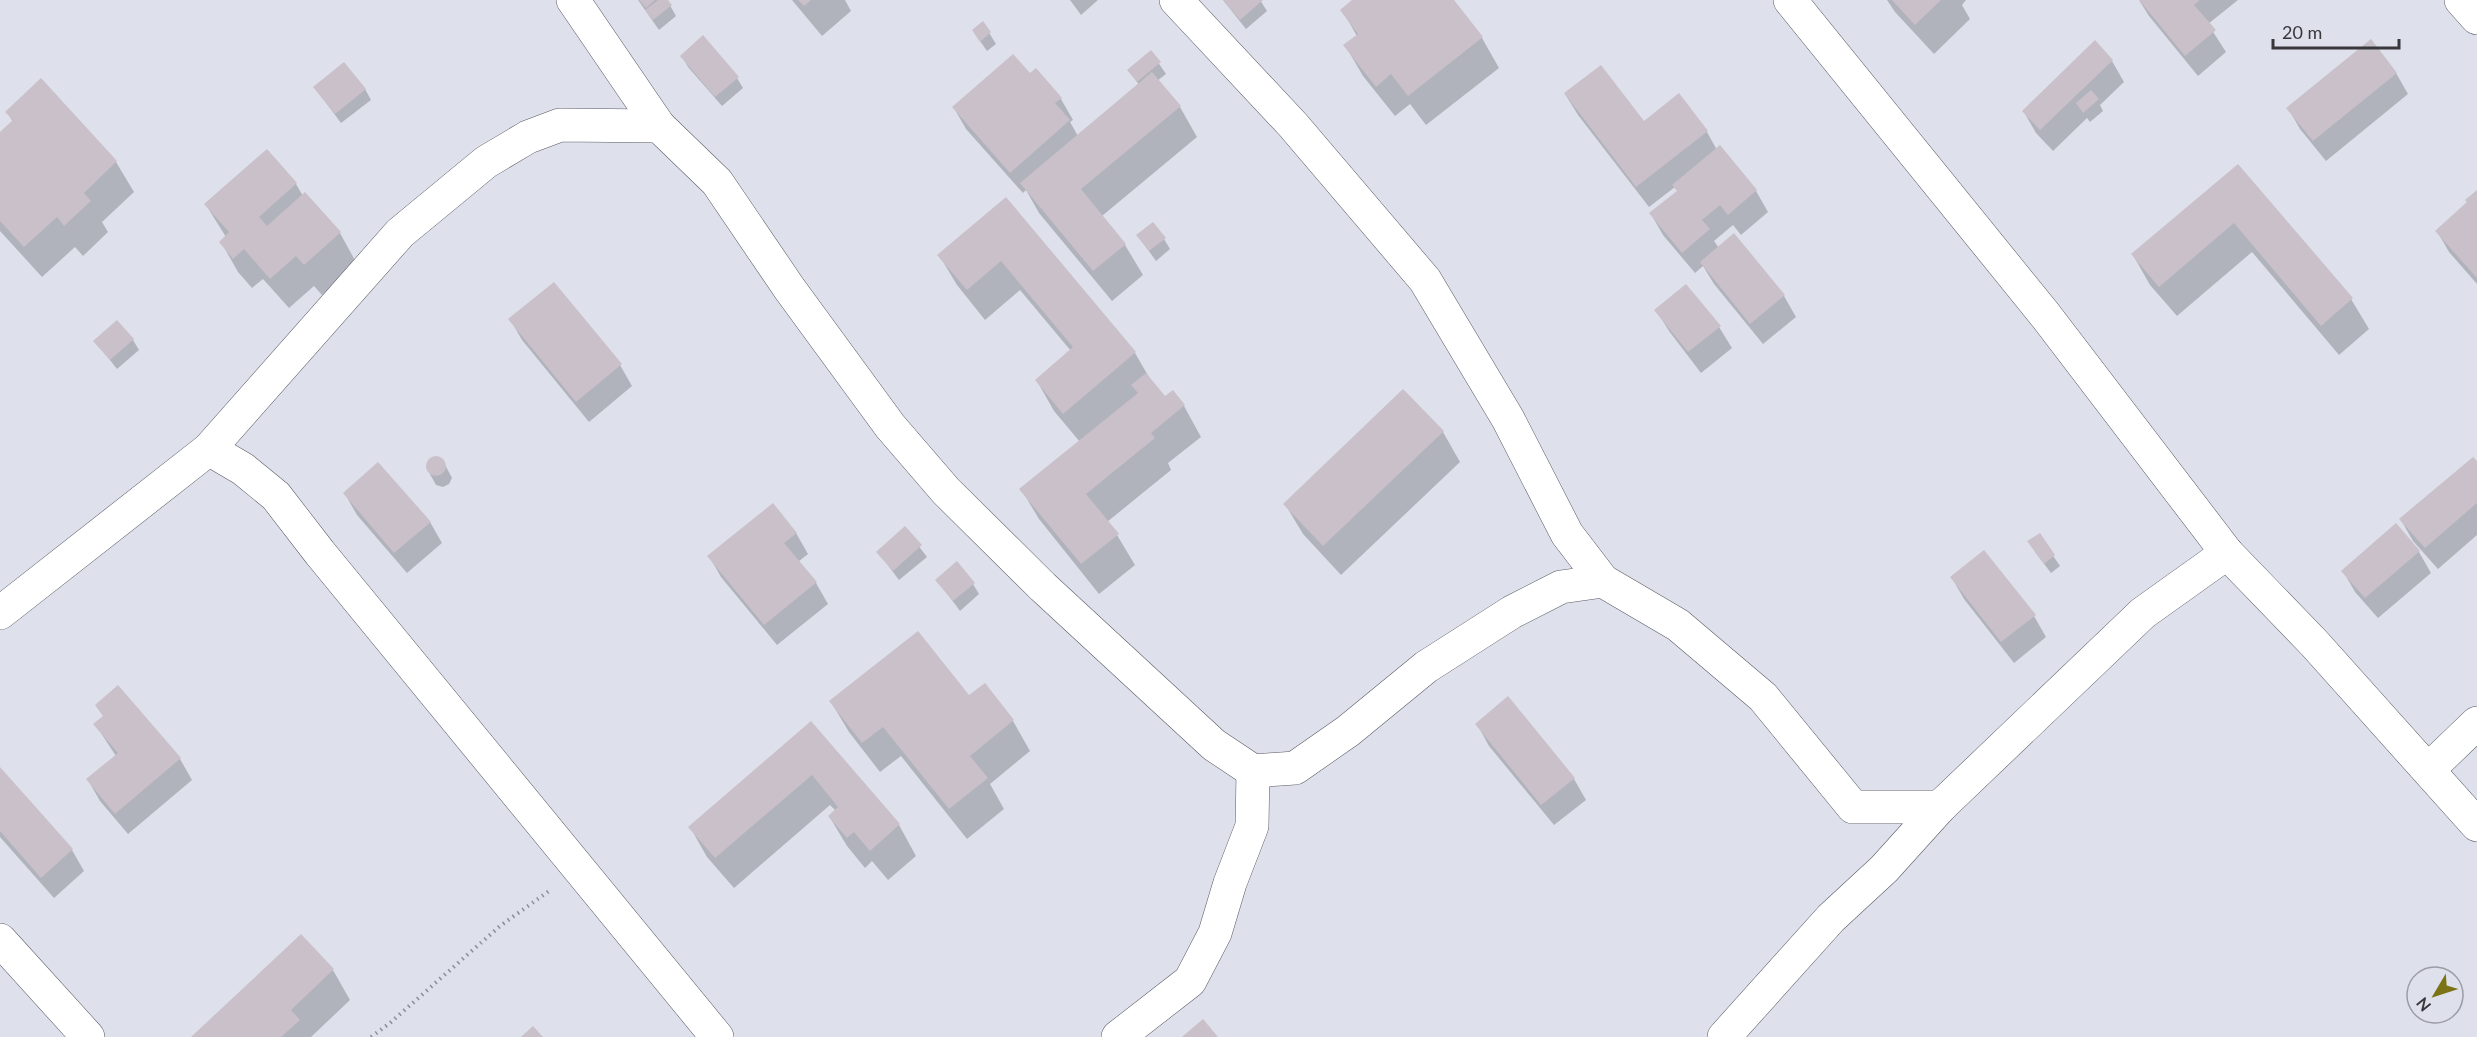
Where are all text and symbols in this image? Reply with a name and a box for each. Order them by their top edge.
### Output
scale bar [2273,12,2399,50]
text: 20 m [2282,21,2322,43]
north arrow [2405,965,2465,1025]
text: N [2412,994,2434,1016]

